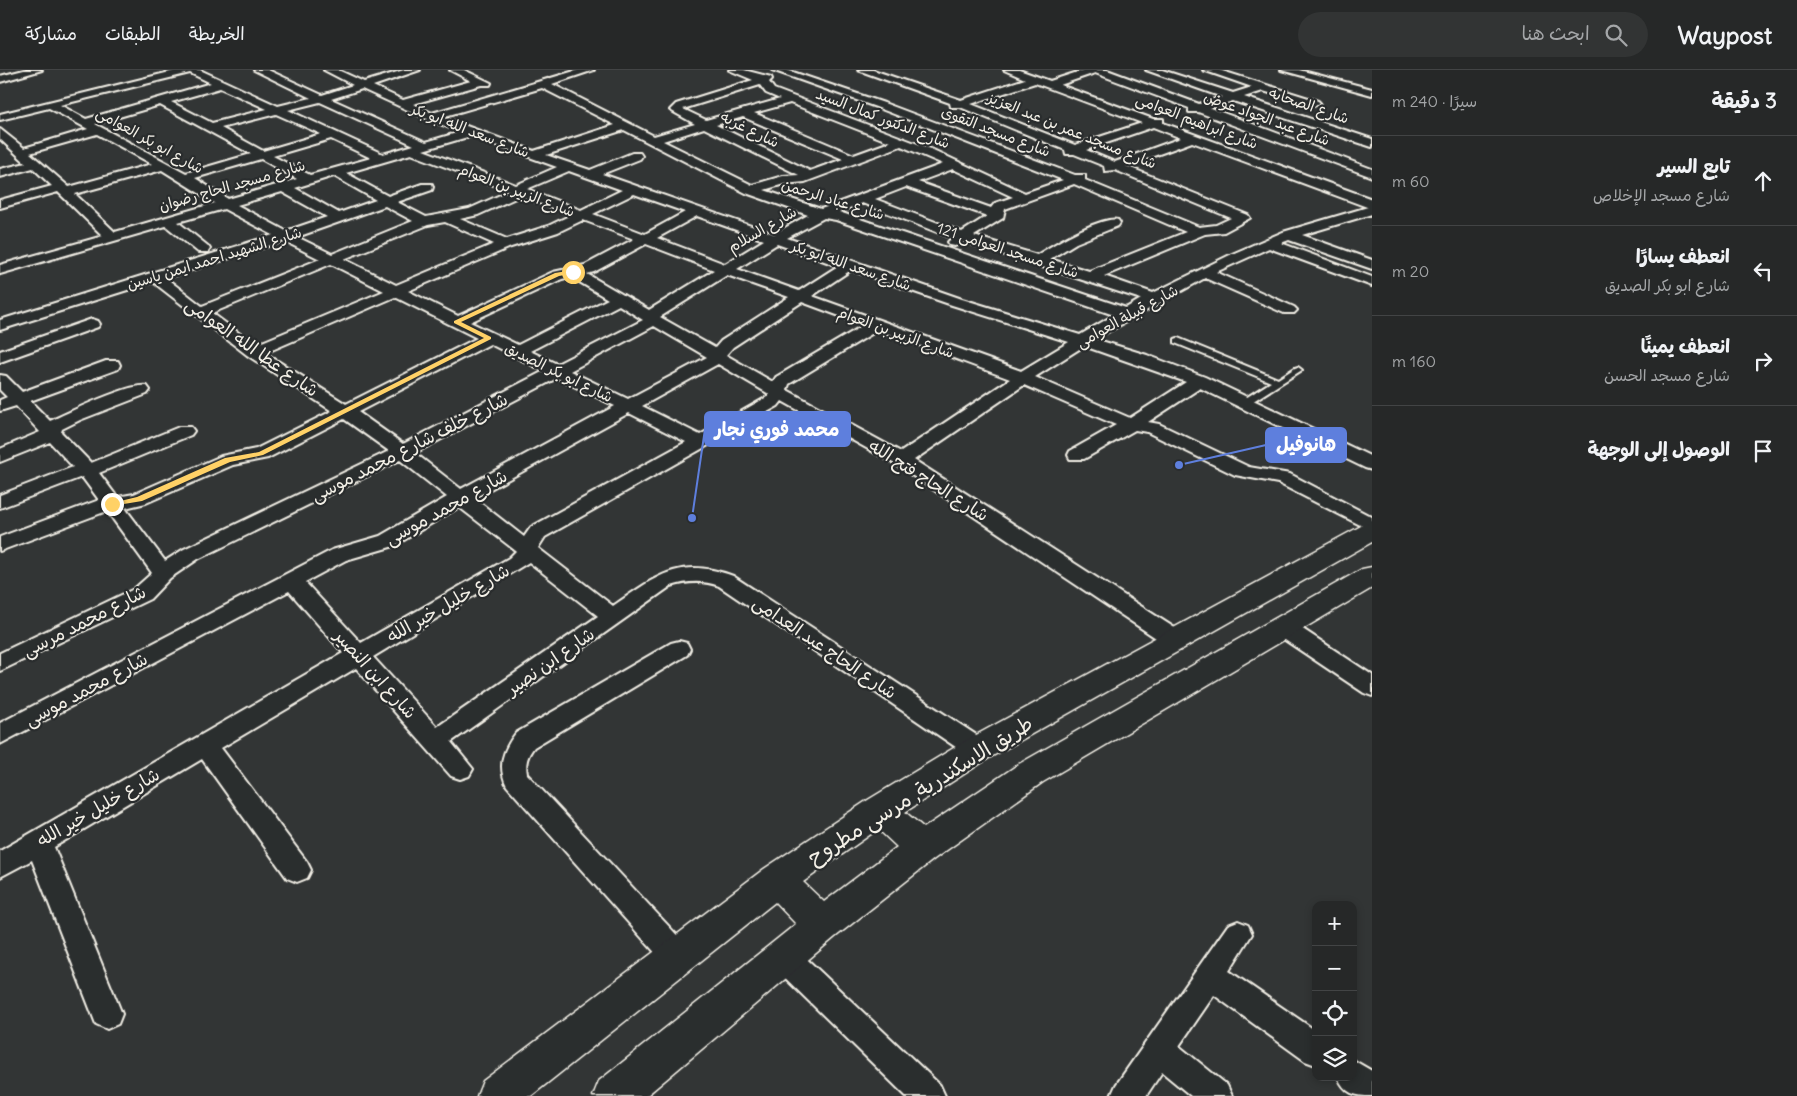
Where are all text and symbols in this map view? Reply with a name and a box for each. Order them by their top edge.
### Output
search box [1298,12,1648,57]
text: Waypost [1678,20,1772,50]
text: ابحث هنا [1522,21,1590,45]
icon: search [1602,21,1630,49]
text: مشاركة [25,22,77,45]
text: الطبقات [105,22,161,45]
text: الخريطة [189,22,245,45]
street label: شارع الصحابه [1266,82,1352,129]
street label: شارع الدكتور كمال السيد [813,84,953,153]
street label: شارع عبد الجواد عوض [1201,86,1333,151]
street label: شارع مسجد عمر بن عبد العزيز [982,87,1159,174]
text: 3 دقيقة [1712,87,1777,114]
street label: شارع ابراهيم العوامى [1132,89,1261,156]
text: سيرًا · 240 m [1392,91,1477,111]
street label: شارع سعد الله ابو بكر [406,98,532,162]
street label: شارع مسجد التقوى [938,101,1053,161]
street label: شارع ابو بكر العوامى [92,103,207,178]
street label: شارع غربه [717,107,783,152]
text: تابع السير [1658,154,1730,178]
street label: شارع مسجد الحاج رضوان [157,155,308,216]
street label: شارع الزبير بن العوام [455,159,578,224]
icon: ahead [1749,167,1777,195]
text: 60 m [1392,171,1430,191]
street label: شارع عباد الرحمن [779,174,887,225]
text: شارع مسجد الإخلاص [1593,185,1730,205]
street label: شارع السلام [724,202,801,258]
street label: شارع مسجد العوامى 121 [935,218,1081,283]
street label: شارع الشهيد احمد ايمن ياسين [124,222,304,295]
street label: شارع سعد الله ابو بكر [786,235,914,295]
text: انعطف يسارًا [1636,244,1730,268]
icon: left [1749,257,1777,285]
route start [562,261,585,284]
text: 20 m [1392,261,1429,281]
text: شارع ابو بكر الصديق [1605,275,1730,295]
street label: شارع قبيلة العوامى [1073,280,1182,353]
street label: شارع عطا الله العوامى [180,292,323,402]
street label: شارع الزبير بن العوام [834,302,957,365]
text: انعطف يمينًا [1641,334,1730,358]
street label: شارع ابو بكر الصديق [502,338,616,407]
icon: right [1749,347,1777,375]
text: 160 m [1392,351,1436,371]
text: شارع مسجد الحسن [1604,365,1730,385]
street label: شارع خلف شارع محمد موسى [307,388,511,506]
callout: محمد فوري نجار [705,412,850,446]
text: محمد فوري نجار [713,417,839,444]
callout: هانوفيل [1266,428,1346,462]
text: هانوفيل [1276,432,1336,457]
street label: شارع الحاج فتح الله [864,434,993,527]
text: الوصول إلى الوجهة [1587,437,1730,461]
icon: arrive [1749,437,1777,465]
street label: شارع محمد موسى [381,465,511,549]
route end [101,493,124,516]
street label: شارع خليل خير الله [382,559,514,648]
street label: شارع محمد مرسى [18,580,150,663]
street label: شارع الحاج عبد العدامى [748,590,901,705]
street label: شارع ابن نصير [499,622,599,702]
street label: شارع ابن النصير [328,623,422,724]
street label: شارع محمد موسى [20,647,152,732]
street label: طريق الاسكندرية, مرسى مطروح [802,709,1038,871]
street label: شارع خليل خير الله [32,763,164,852]
map controls [1312,901,1357,1081]
button: + [1312,901,1357,946]
button: − [1312,946,1357,991]
button: locate [1312,991,1357,1036]
button: layers [1312,1036,1357,1081]

